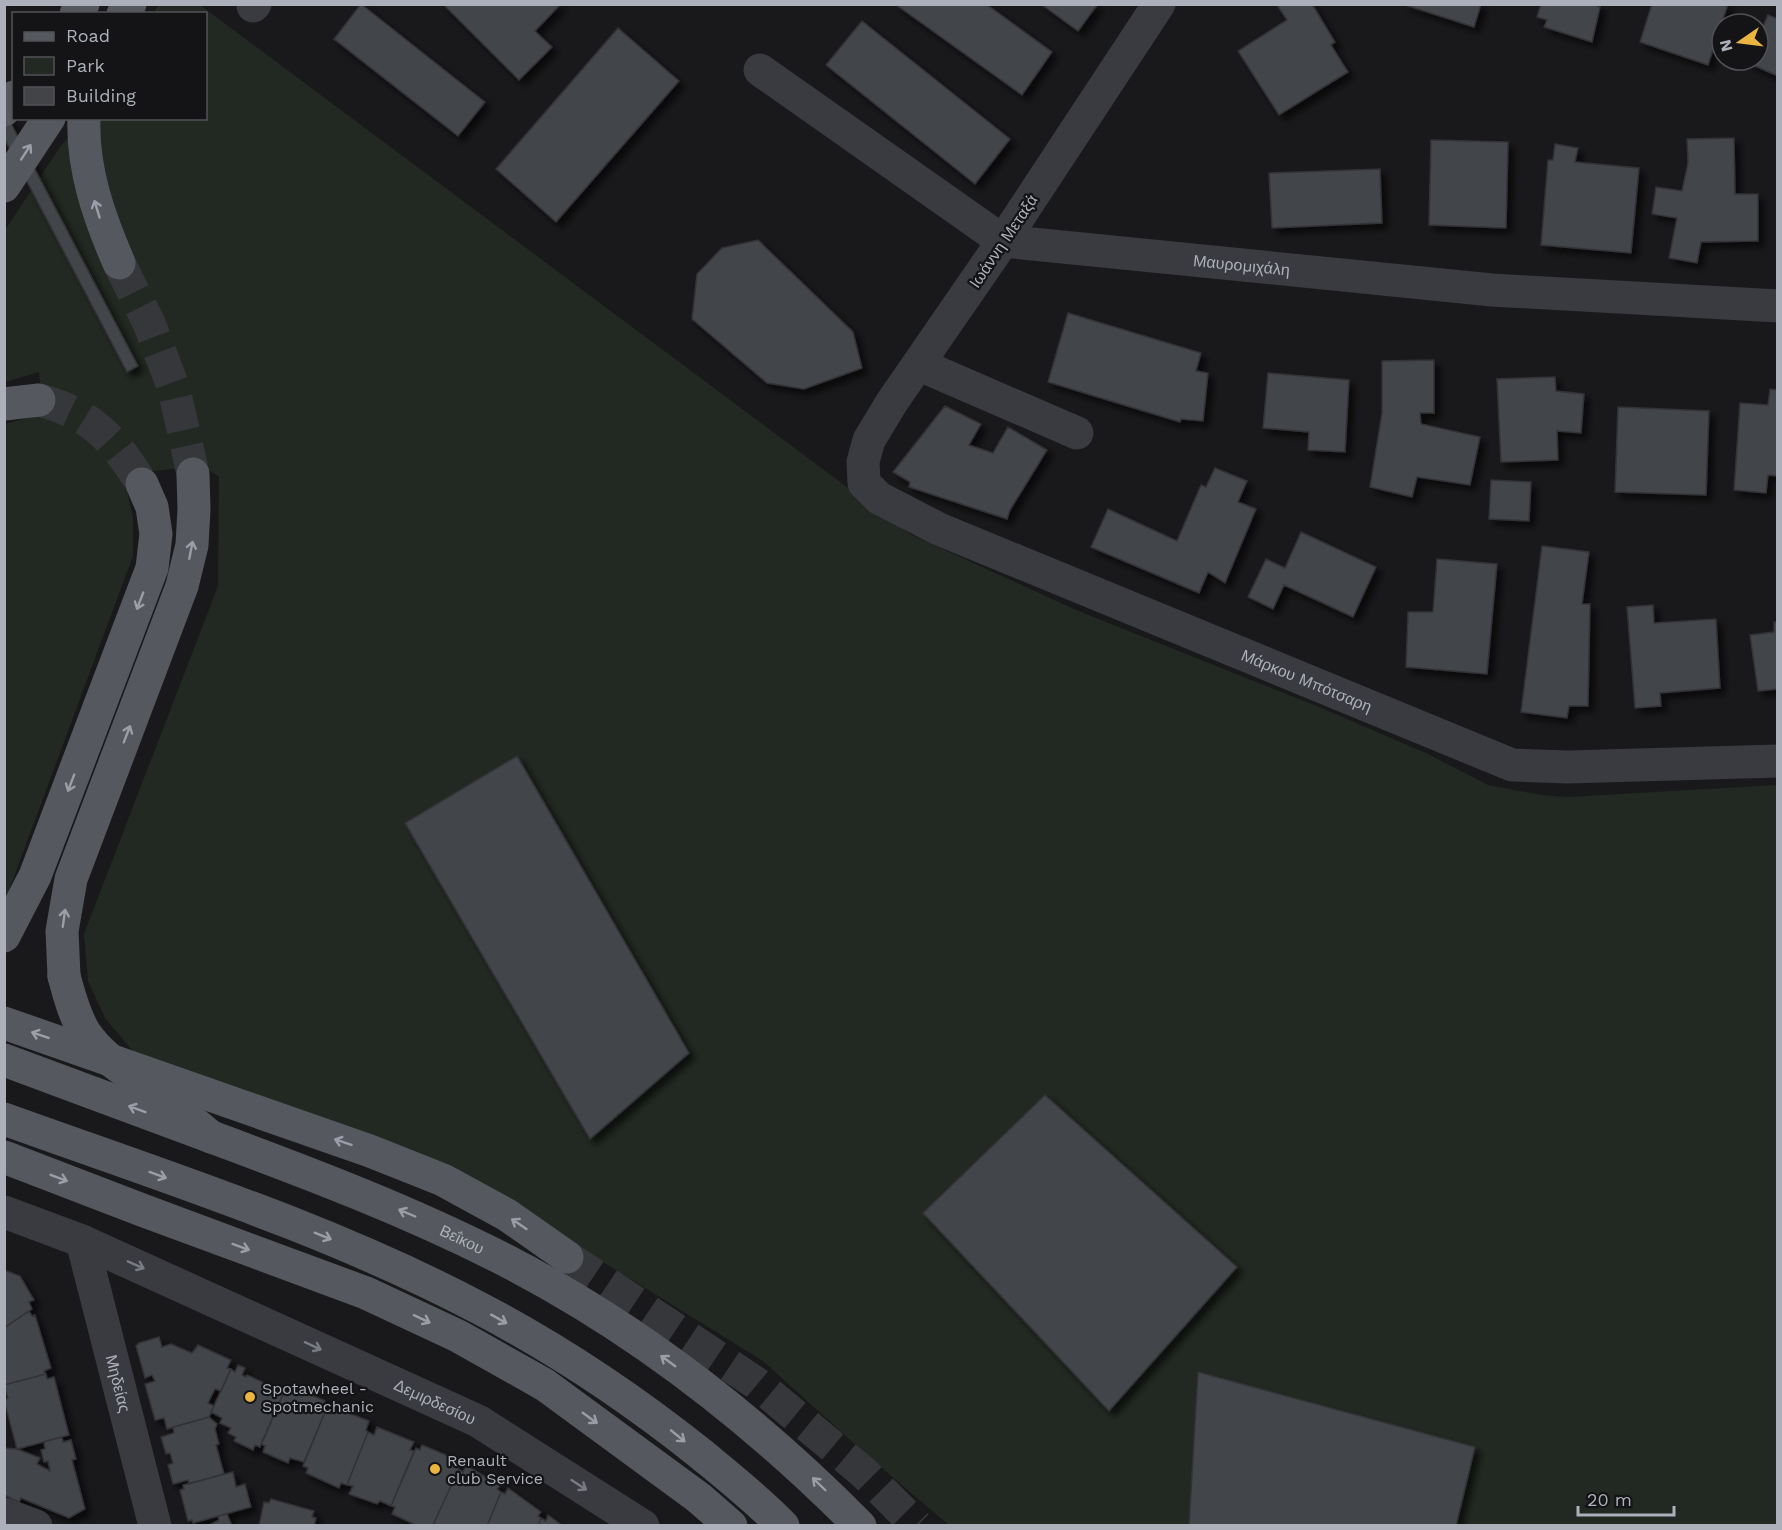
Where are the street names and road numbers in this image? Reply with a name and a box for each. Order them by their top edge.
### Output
street label: Ιωάννη Μεταξά [965,191,1042,292]
street label: Μαυρομιχάλη [1192,251,1291,280]
street label: Μάρκου Μπότσαρη [1238,646,1375,716]
street label: Βεΐκου [437,1221,487,1258]
street label: Μηδείας [101,1353,135,1415]
street label: Δεμιρδεσίου [391,1375,479,1429]

